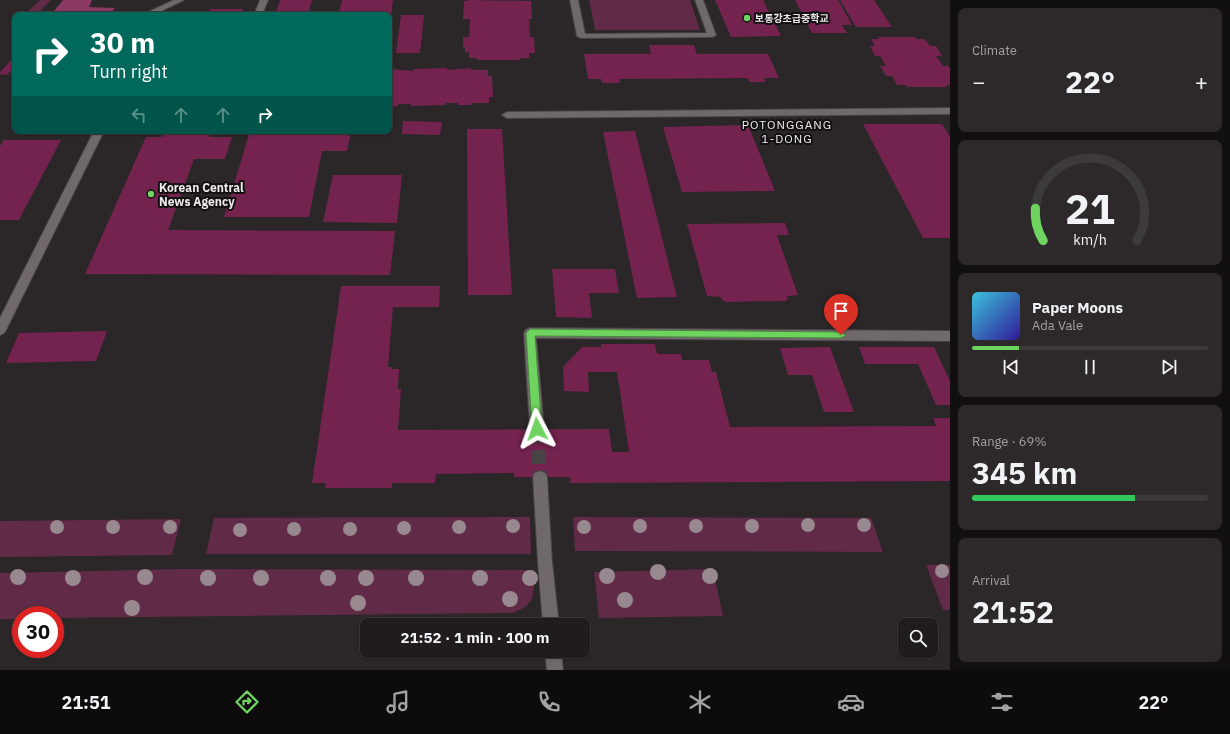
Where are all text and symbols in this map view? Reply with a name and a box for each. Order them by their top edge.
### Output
place label: 보통강초급중학교 [755,12,829,25]
marker: 보통강초급중학교 [742,13,752,23]
text: 30 m [90,24,155,61]
icon: right [24,28,76,80]
text: Climate [972,42,1017,59]
text: Turn right [90,60,168,83]
text: 22° [1065,62,1115,101]
text: − [972,67,985,96]
text: + [1195,67,1208,96]
icon: left [128,104,150,126]
icon: ahead [170,104,192,126]
icon: ahead [212,104,234,126]
icon: right [254,104,276,126]
district label: POTONGGANG 1-DONG [742,117,832,146]
place label: Korean Central News Agency [159,180,244,209]
text: 21 [1065,180,1115,234]
marker: Korean Central News Agency [146,189,156,199]
text: km/h [1073,229,1107,248]
pin [824,294,858,335]
text: Paper Moons [1032,298,1123,317]
icon: arrive [830,300,852,322]
text: Ada Vale [1032,317,1083,334]
icon: previous [1000,356,1022,378]
icon: pause [1079,356,1101,378]
icon: next [1158,356,1180,378]
position arrow [516,408,558,450]
text: Range · 69% [972,433,1046,450]
text: 345 km [972,453,1077,492]
text: Arrival [972,572,1010,589]
text: 21:52 [972,592,1054,631]
speed limit sign: 30 [12,606,64,658]
map controls [898,618,938,658]
button: search [898,618,938,658]
text: 21:52 · 1 min · 100 m [401,628,549,647]
icon: directions [233,688,261,716]
icon: music [384,688,412,716]
icon: phone [535,688,563,716]
icon: climate [686,688,714,716]
icon: car [837,688,865,716]
icon: filters [988,688,1016,716]
text: 21:51 [61,691,111,714]
text: 22° [1138,691,1169,714]

